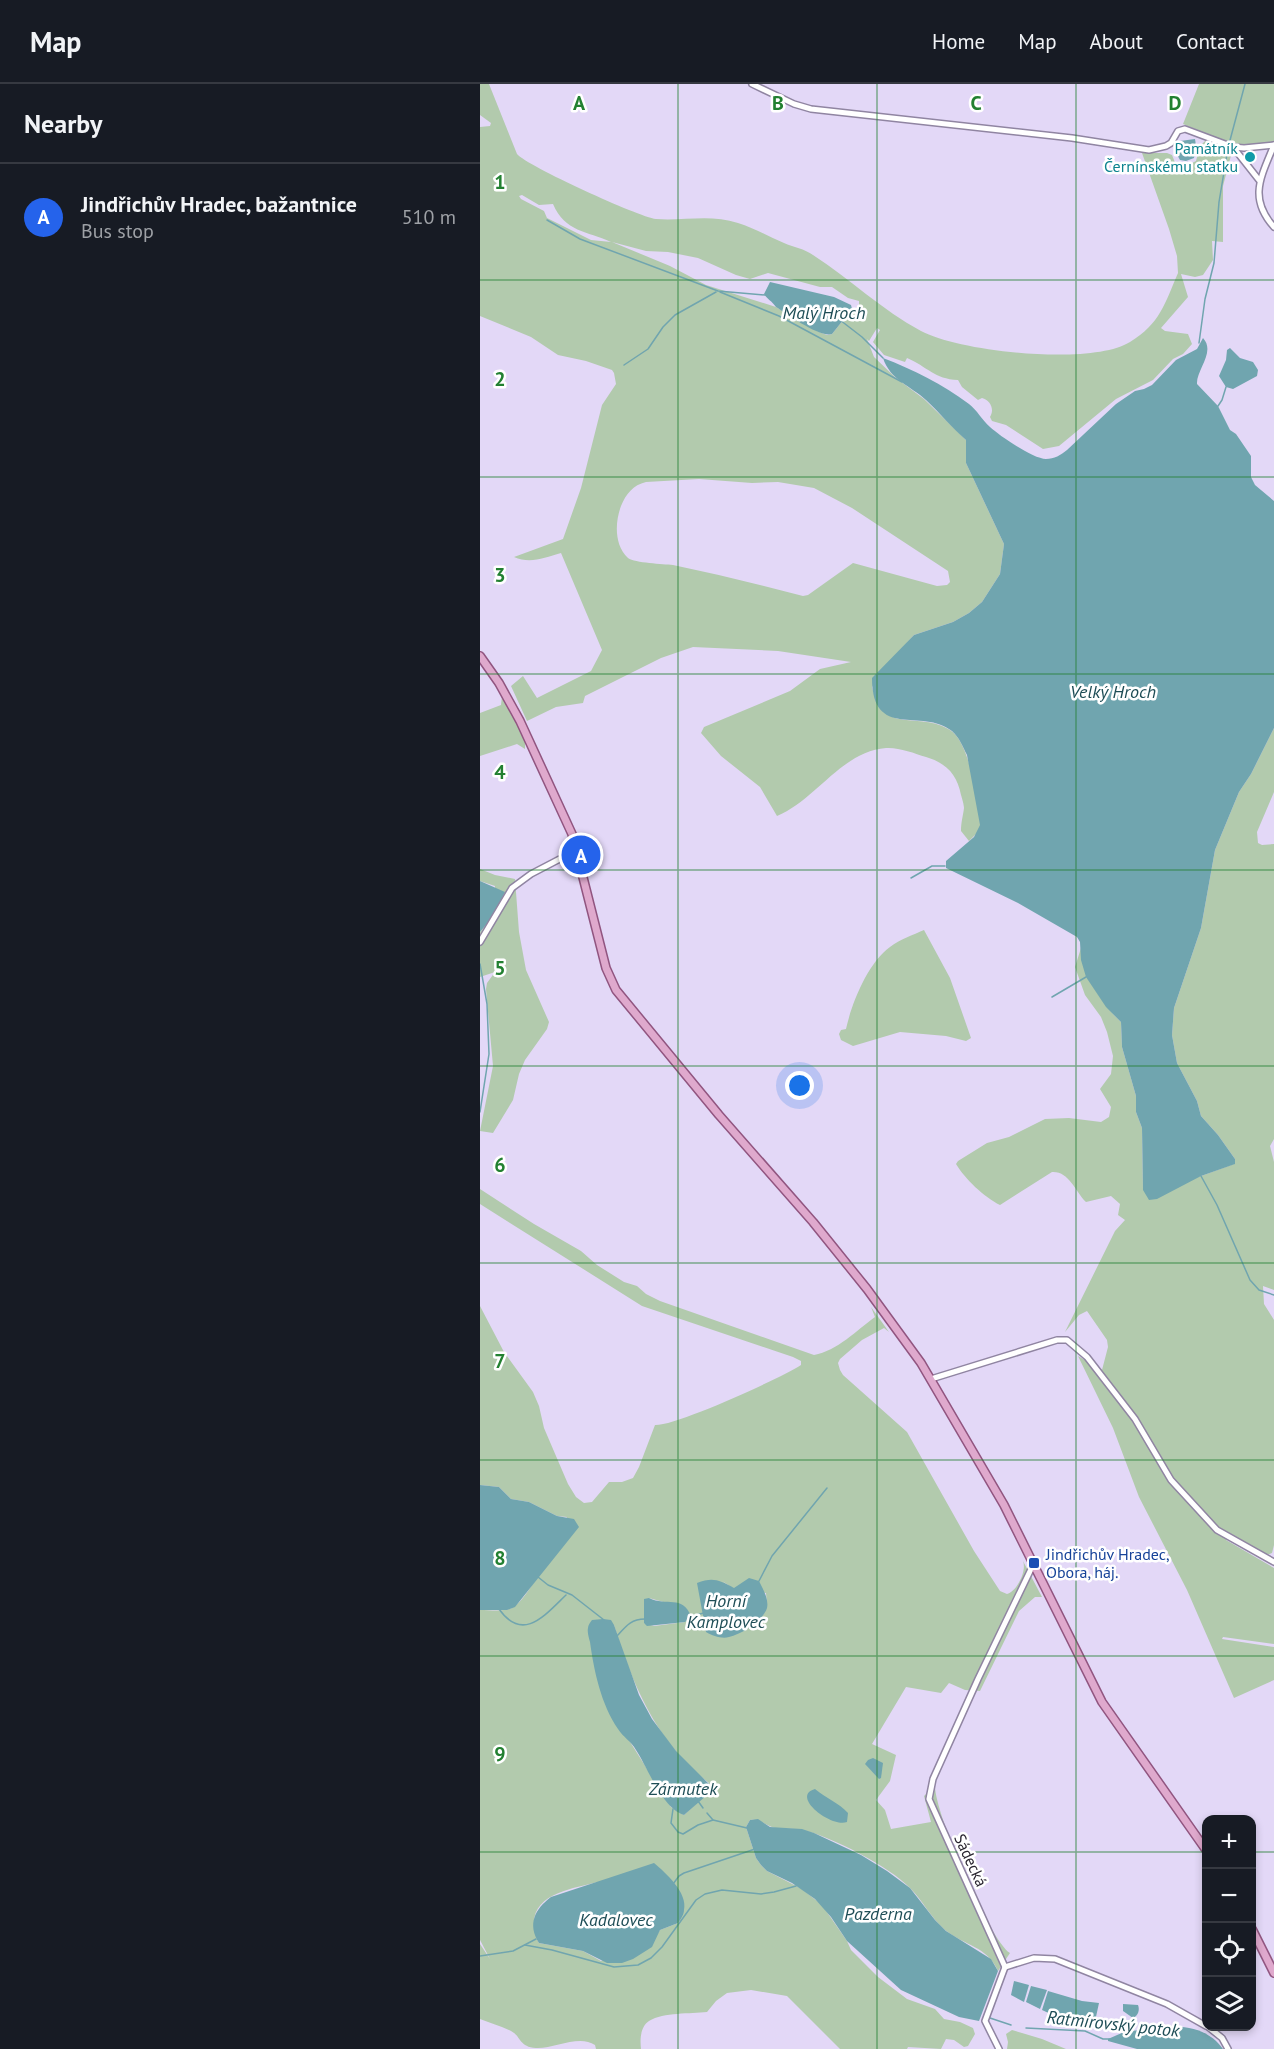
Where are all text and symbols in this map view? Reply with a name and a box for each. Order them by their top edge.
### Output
text: Map [30,23,81,60]
text: Home [932,28,985,55]
text: Map [1018,28,1057,55]
text: About [1090,28,1143,55]
text: Contact [1176,28,1244,55]
text: A [573,90,586,116]
text: B [772,90,784,116]
text: C [970,90,982,116]
text: D [1169,90,1182,116]
text: Nearby [24,107,102,140]
place label: Památník Černínskému statku [1104,138,1238,176]
marker: Památník Černínskému statku [1243,150,1257,164]
text: 1 [494,169,506,195]
text: Jindřichův Hradec, bažantnice [81,190,357,218]
text: A [37,204,50,230]
text: 510 m [402,204,456,230]
text: Bus stop [81,218,154,244]
water label: Malý Hroch [783,301,865,324]
text: 2 [494,366,506,392]
text: 3 [494,562,506,588]
water label: Velký Hroch [1070,680,1156,703]
text: 4 [494,759,506,785]
pin: A [562,832,600,878]
text: 5 [494,955,506,981]
your location [785,1071,814,1100]
text: 6 [494,1152,506,1178]
text: 7 [494,1348,506,1374]
place label: Jindřichův Hradec, Obora, háj. [1045,1544,1170,1582]
text: 8 [494,1545,506,1571]
marker: Jindřichův Hradec, Obora, háj. [1027,1556,1041,1570]
water label: Horní Kamplovec [687,1589,766,1633]
text: 9 [494,1741,506,1767]
water label: Zármutek [648,1777,718,1800]
map controls [1202,1815,1256,2031]
button: + [1202,1815,1256,1869]
street label: Sádecká [950,1830,992,1890]
button: − [1202,1869,1256,1923]
water label: Pazderna [844,1902,912,1925]
water label: Kadalovec [579,1908,653,1931]
button: locate [1202,1923,1256,1977]
button: layers [1202,1977,1256,2031]
water label: Ratmírovský potok [1046,2005,1181,2042]

